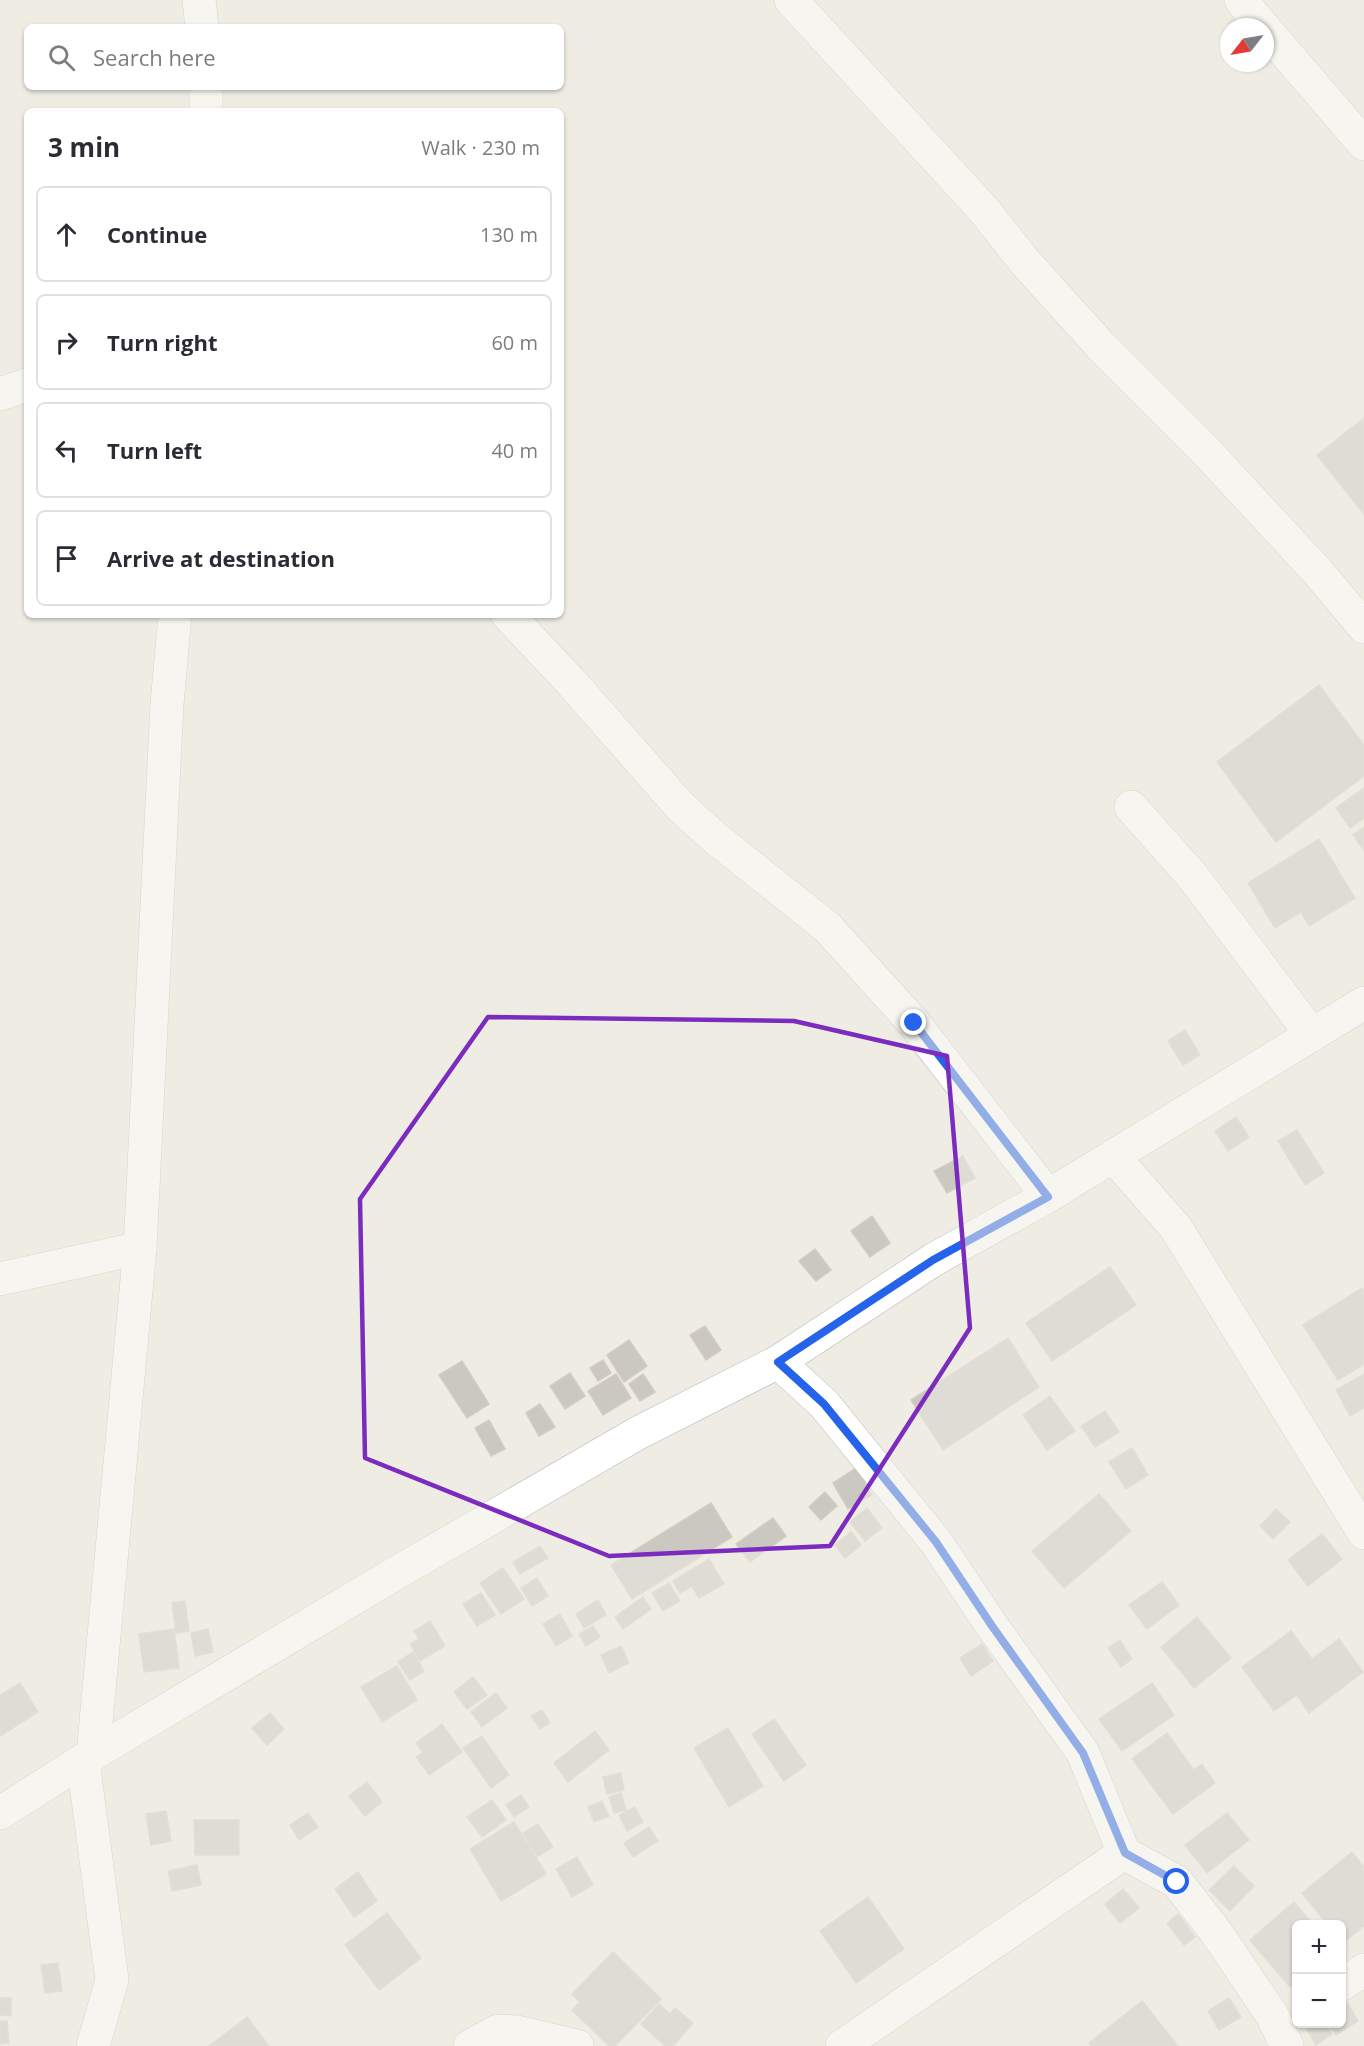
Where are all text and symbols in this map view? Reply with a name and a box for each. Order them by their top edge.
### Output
north arrow [1220,18,1274,72]
search box [24,24,564,90]
icon: search [45,41,78,74]
text: Search here [93,42,216,72]
text: 3 min [48,129,120,165]
text: Walk · 230 m [421,134,540,161]
icon: ahead [50,218,83,251]
text: Continue [107,219,207,249]
text: 130 m [480,221,538,248]
icon: right [50,326,83,359]
text: Turn right [107,327,218,357]
text: 60 m [491,329,538,356]
icon: left [50,434,83,467]
text: Turn left [107,435,202,465]
text: 40 m [491,437,538,464]
icon: arrive [50,542,83,575]
text: Arrive at destination [107,543,335,573]
route end [900,1009,926,1035]
route start [1163,1868,1189,1894]
map controls [1292,1920,1346,2028]
button: + [1292,1920,1346,1974]
button: − [1292,1974,1346,2028]

